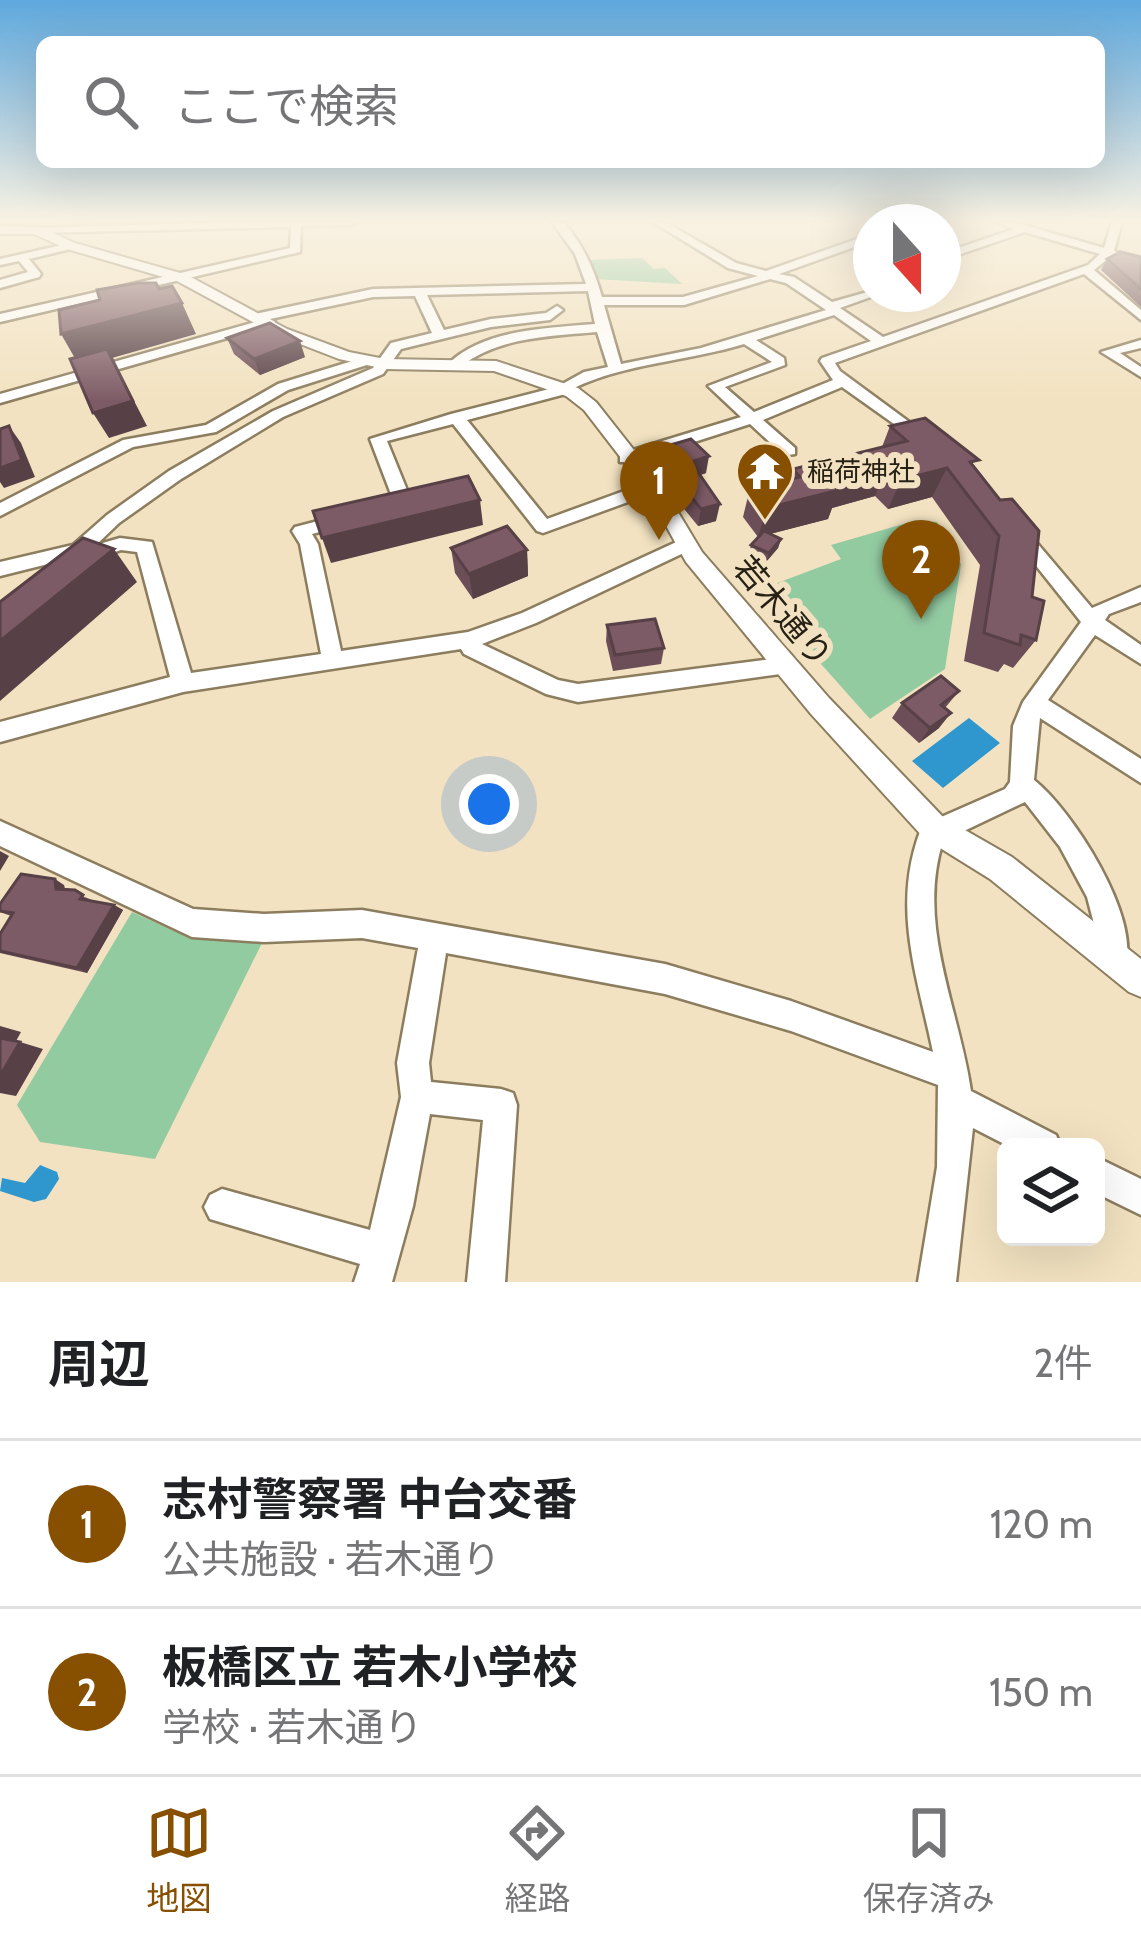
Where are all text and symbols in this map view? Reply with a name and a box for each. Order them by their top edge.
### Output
search box [36,36,1105,168]
icon: search [78,69,144,135]
text: ここで検索 [174,79,399,133]
north arrow [853,204,961,312]
temple icon: 稲荷神社 [734,440,796,522]
pin: 1 [620,441,698,540]
place label: 稲荷神社 [807,455,915,488]
pin: 2 [882,520,960,619]
street label: 若木通り [725,548,841,674]
your location [459,774,519,834]
map controls [997,1138,1105,1246]
button: layers [997,1138,1105,1246]
text: 周辺 [48,1333,150,1395]
text: 2件 [1034,1339,1093,1387]
text: 志村警察署 中台交番 [162,1472,577,1526]
text: 1 [80,1500,94,1548]
text: 120 m [990,1500,1093,1548]
text: 公共施設 · 若木通り [162,1535,501,1583]
text: 板橋区立 若木小学校 [162,1640,577,1694]
text: 2 [77,1668,97,1716]
text: 150 m [989,1668,1093,1716]
text: 学校 · 若木通り [162,1703,423,1751]
tab: 地図 [146,1800,212,1920]
tab: 経路 [504,1800,570,1920]
tab: 保存済み [863,1800,995,1920]

